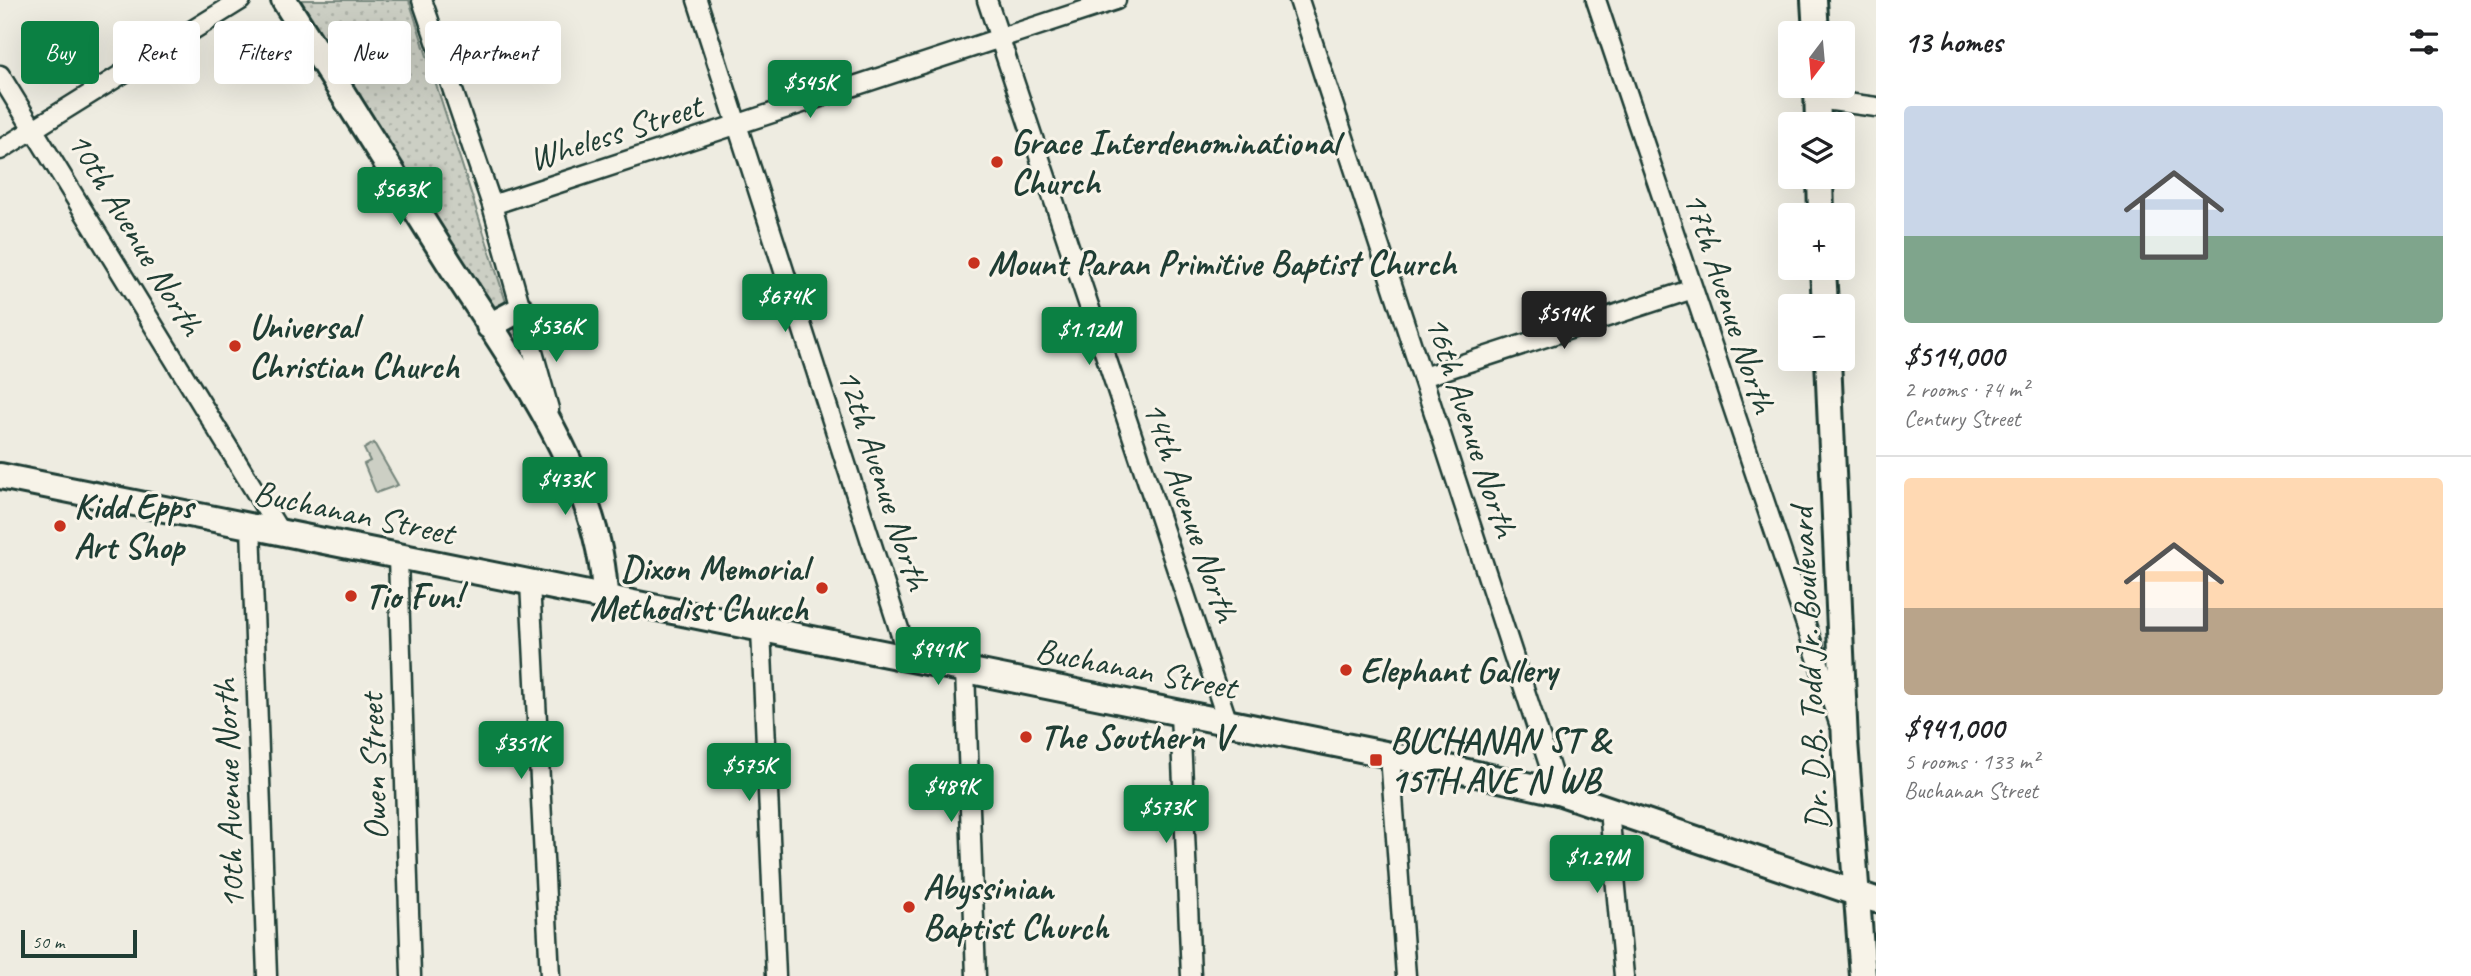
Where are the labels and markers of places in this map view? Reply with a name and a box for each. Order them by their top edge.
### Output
pin: $545K [761,60,859,120]
place label: Grace Interdenominational Church [1011,120,1346,205]
marker: Grace Interdenominational Church [989,154,1005,170]
pin: $563K [351,168,449,227]
place label: Mount Paran Primitive Baptist Church [988,241,1458,286]
marker: Mount Paran Primitive Baptist Church [966,255,982,271]
pin: $674K [736,274,834,334]
pin: $514K [1515,292,1613,351]
place label: Universal Christian Church [249,304,460,389]
pin: $536K [507,304,605,364]
pin: $1.12M [1032,308,1146,367]
marker: Universal Christian Church [227,338,243,354]
pin: $433K [516,458,614,517]
place label: Kidd Epps Art Shop [74,484,197,569]
marker: Kidd Epps Art Shop [52,518,68,534]
place label: Dixon Memorial Methodist Church [590,546,815,631]
place label: Tio Fun! [365,574,469,619]
marker: Dixon Memorial Methodist Church [814,580,830,596]
marker: Tio Fun! [343,588,359,604]
pin: $941K [889,628,987,687]
place label: Elephant Gallery [1360,648,1561,693]
marker: Elephant Gallery [1338,662,1354,678]
place label: The Southern V [1040,715,1238,760]
place label: BUCHANAN ST & 15TH AVE N WB [1390,718,1613,803]
pin: $351K [472,722,570,781]
marker: The Southern V [1018,729,1034,745]
pin: $575K [700,744,798,803]
marker: BUCHANAN ST & 15TH AVE N WB [1368,752,1384,768]
pin: $489K [902,764,1000,824]
pin: $573K [1117,786,1215,845]
pin: $1.29M [1540,836,1654,895]
place label: Abyssinian Baptist Church [923,865,1110,950]
marker: Abyssinian Baptist Church [901,899,917,915]

